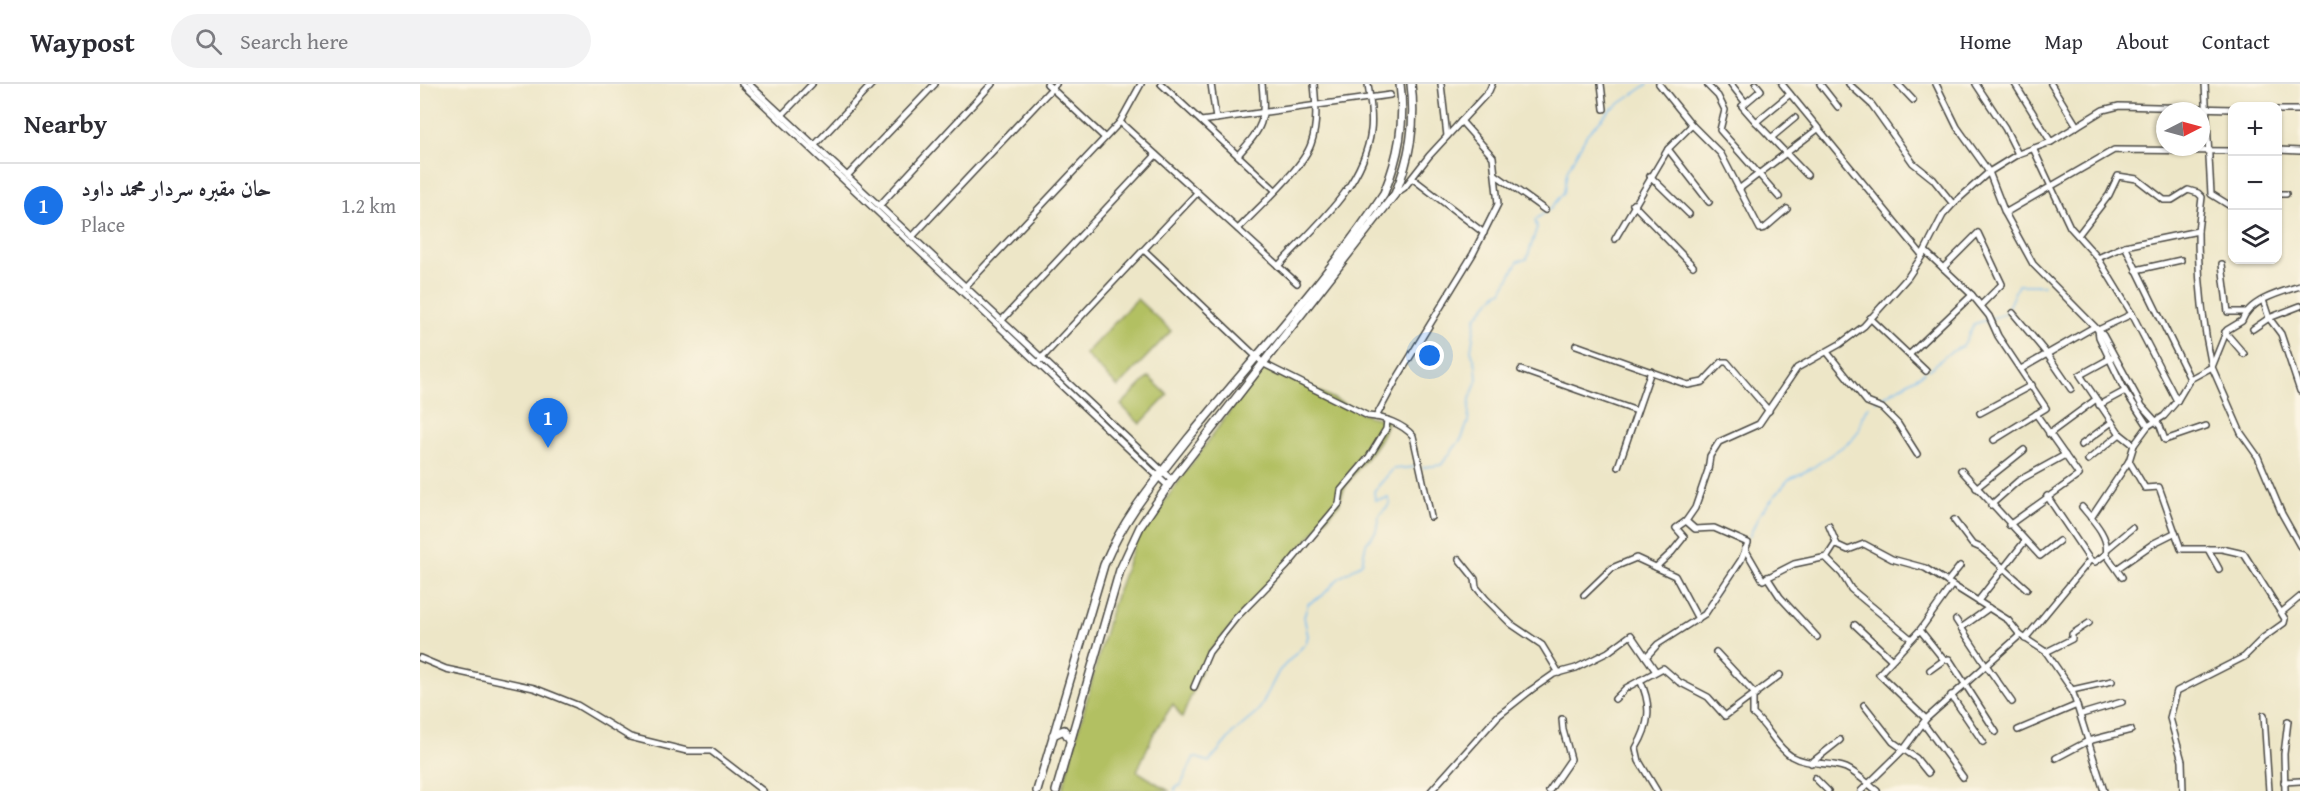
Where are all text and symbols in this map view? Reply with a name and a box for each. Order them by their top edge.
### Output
search box [171,14,591,68]
text: Waypost [30,21,135,62]
icon: search [192,25,225,58]
text: Search here [240,25,348,57]
text: Home [1960,26,2011,57]
text: Map [2044,26,2083,57]
text: About [2116,26,2169,57]
text: Contact [2202,26,2270,57]
north arrow [2156,102,2210,156]
map controls [2228,102,2282,264]
button: + [2228,102,2282,156]
text: Nearby [24,104,107,143]
button: − [2228,156,2282,210]
text: حان مقبره سردار محمد داود [81,172,271,204]
text: 1 [38,191,49,220]
text: 1.2 km [341,191,396,220]
text: Place [81,210,125,239]
button: layers [2228,210,2282,264]
your location [1415,341,1444,370]
pin: 1 [528,398,568,448]

